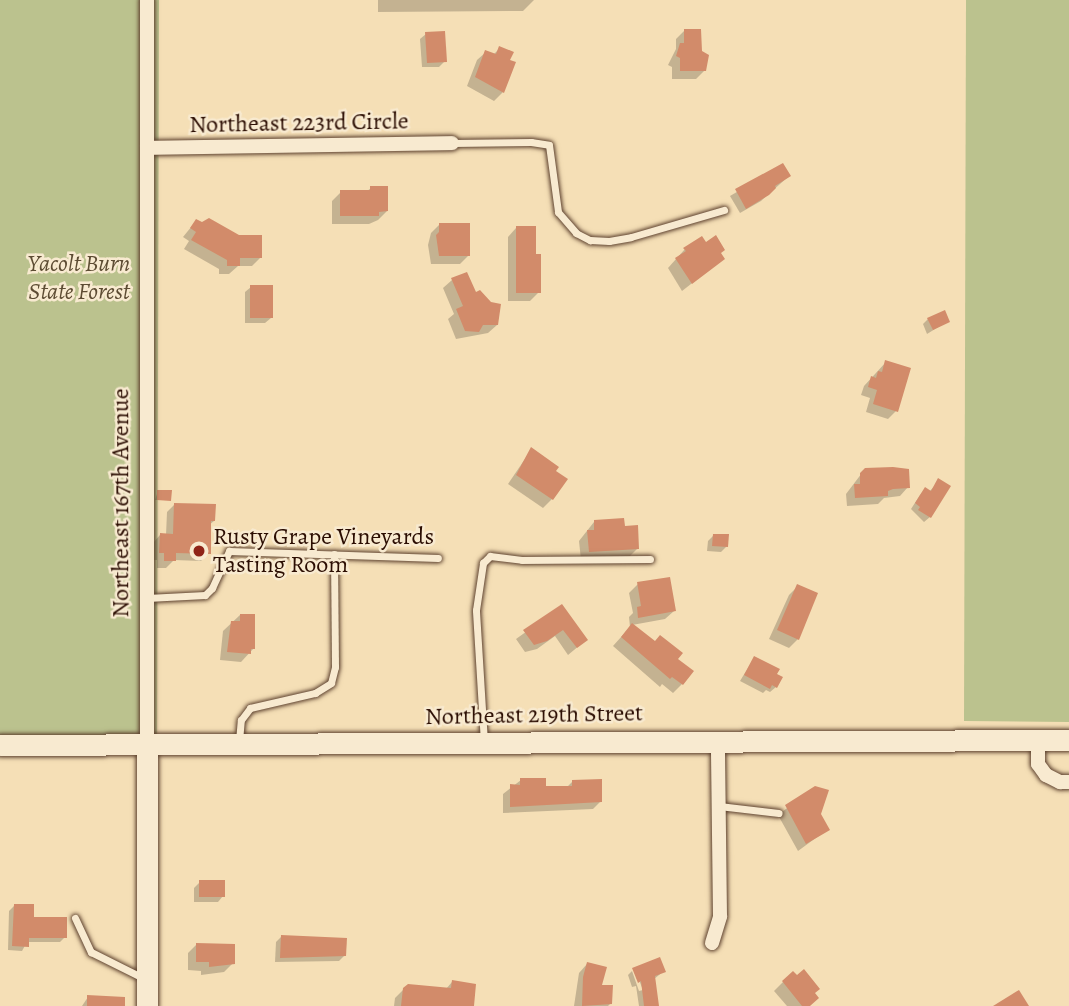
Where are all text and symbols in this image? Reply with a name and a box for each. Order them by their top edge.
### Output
street label: Northeast 223rd Circle [189,107,409,139]
park label: Yacolt Burn State Forest [28,250,130,306]
street label: Northeast 167th Avenue [107,388,135,618]
place label: Rusty Grape Vineyards Tasting Room [213,523,434,579]
marker: Rusty Grape Vineyards Tasting Room [191,543,207,559]
street label: Northeast 219th Street [425,699,643,731]

